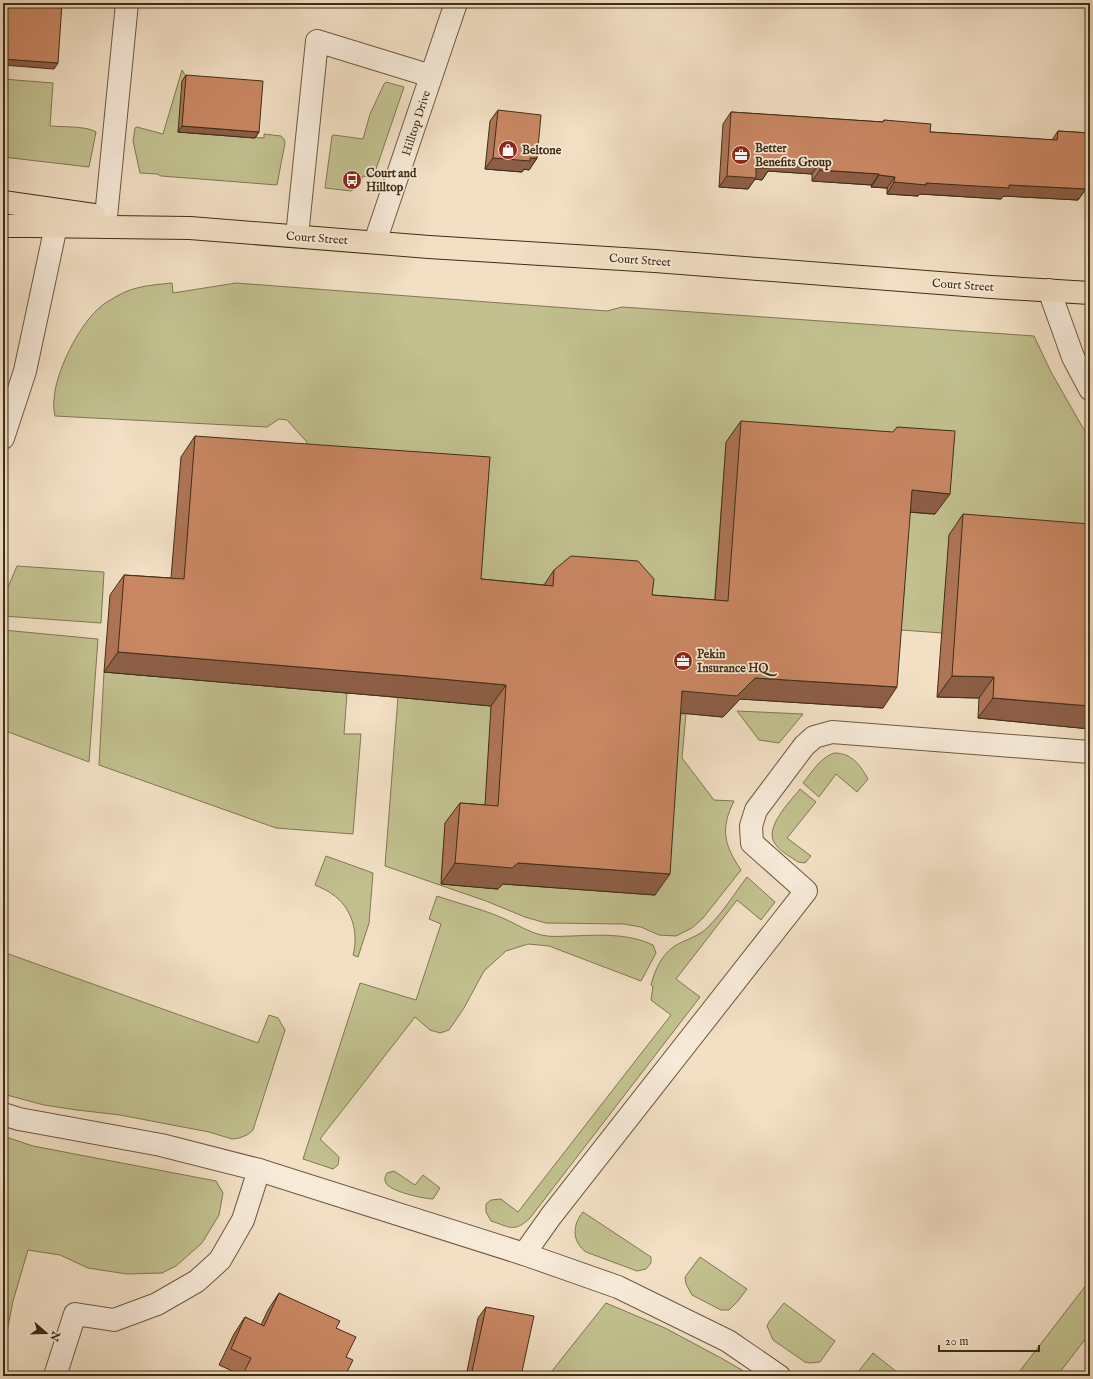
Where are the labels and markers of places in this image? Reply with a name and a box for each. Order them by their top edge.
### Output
shop icon: Beltone [497,139,519,161]
place label: Better Benefits Group [755,141,832,171]
place label: Beltone [522,143,562,158]
office icon: Better Benefits Group [730,144,752,166]
place label: Court and Hilltop [366,166,417,196]
bus stop icon: Court and Hilltop [341,169,363,191]
place label: Pekin Insurance HQ [697,647,777,677]
office icon: Pekin Insurance HQ [672,650,694,672]

